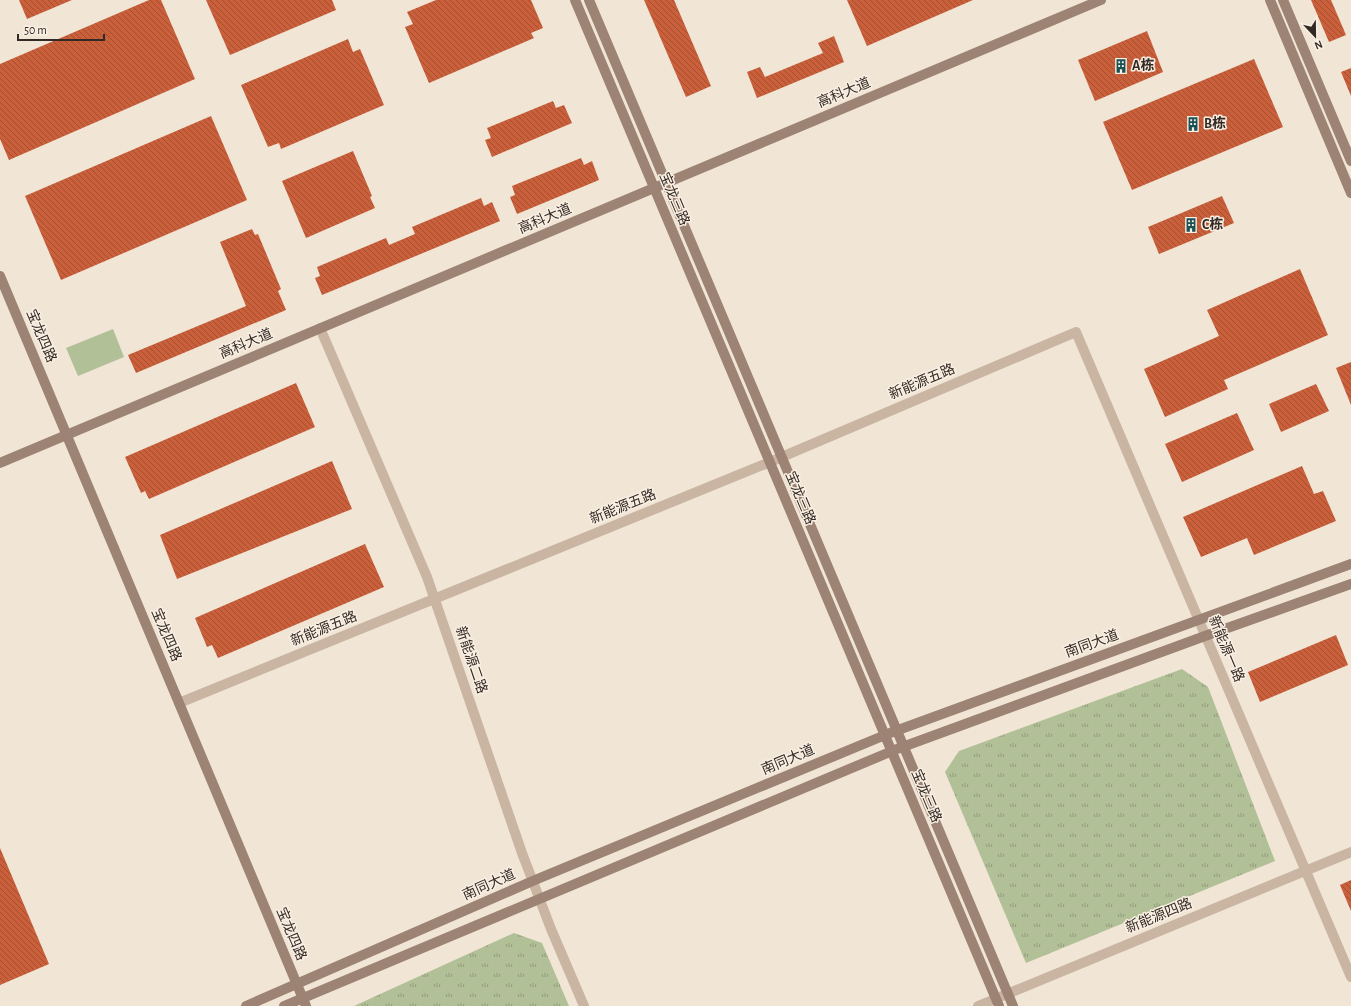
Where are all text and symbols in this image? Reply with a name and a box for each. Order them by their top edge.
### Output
scale bar [18,16,104,42]
north arrow [1295,16,1335,56]
text: 50 m [24,24,47,36]
text: N [1313,38,1324,51]
place label: A栋 [1132,57,1154,73]
building icon: A栋 [1113,58,1129,74]
street label: 高科大道 [815,75,873,110]
place label: B栋 [1204,115,1226,131]
building icon: B栋 [1185,116,1201,132]
street label: 宝龙三路 [657,170,693,228]
street label: 高科大道 [516,201,574,236]
place label: C栋 [1202,216,1223,232]
building icon: C栋 [1183,217,1199,233]
street label: 宝龙四路 [24,307,60,365]
street label: 高科大道 [217,326,275,361]
street label: 新能源五路 [886,360,957,402]
street label: 宝龙三路 [783,469,819,527]
street label: 新能源五路 [587,486,658,527]
street label: 宝龙四路 [149,606,185,664]
street label: 新能源五路 [288,608,359,649]
street label: 新能源一路 [1206,613,1248,684]
street label: 新能源二路 [453,624,491,695]
street label: 南同大道 [1063,627,1121,660]
street label: 南同大道 [759,742,817,777]
street label: 宝龙三路 [909,767,945,825]
street label: 南同大道 [460,866,517,903]
street label: 新能源四路 [1123,895,1194,936]
street label: 宝龙四路 [274,905,310,963]

